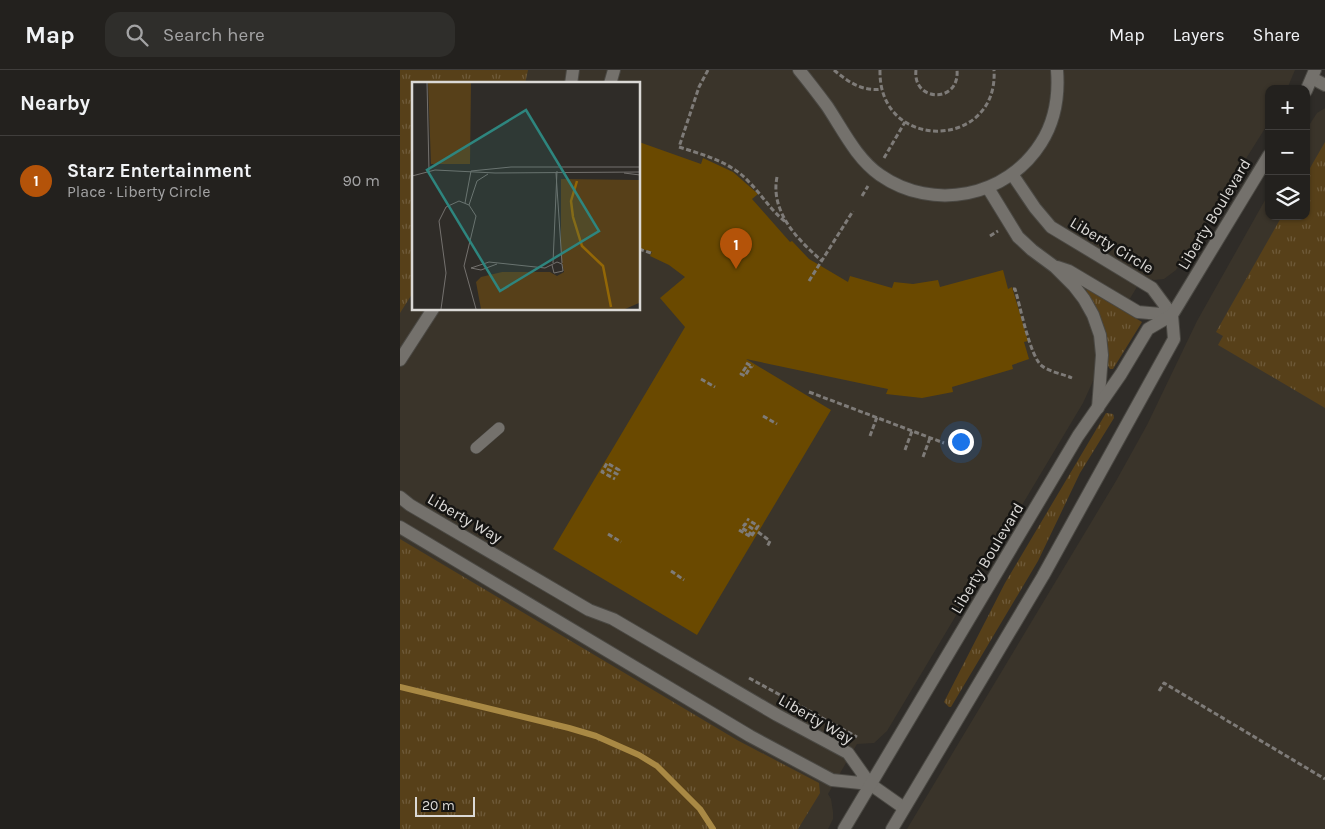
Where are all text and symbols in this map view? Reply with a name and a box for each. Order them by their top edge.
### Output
search box [105,12,455,57]
text: Map [25,21,75,49]
icon: search [123,21,151,49]
text: Search here [163,24,265,46]
text: Map [1109,24,1145,46]
text: Layers [1173,24,1225,46]
text: Share [1253,24,1300,46]
inset map [412,82,640,310]
map controls [1265,85,1310,220]
button: + [1265,85,1310,130]
text: Nearby [20,91,90,115]
button: − [1265,130,1310,175]
street label: Liberty Boulevard [1173,155,1255,273]
text: Starz Entertainment [67,160,252,182]
text: 1 [33,171,39,190]
text: 90 m [342,171,380,190]
button: layers [1265,175,1310,220]
text: Place · Liberty Circle [67,182,210,201]
street label: Liberty Circle [1067,213,1157,277]
pin: 1 [720,228,752,269]
your location [948,429,974,455]
street label: Liberty Way [424,489,506,547]
street label: Liberty Boulevard [946,499,1028,617]
street label: Liberty Way [775,690,857,748]
scale bar [415,794,475,817]
text: 20 m [422,797,455,814]

